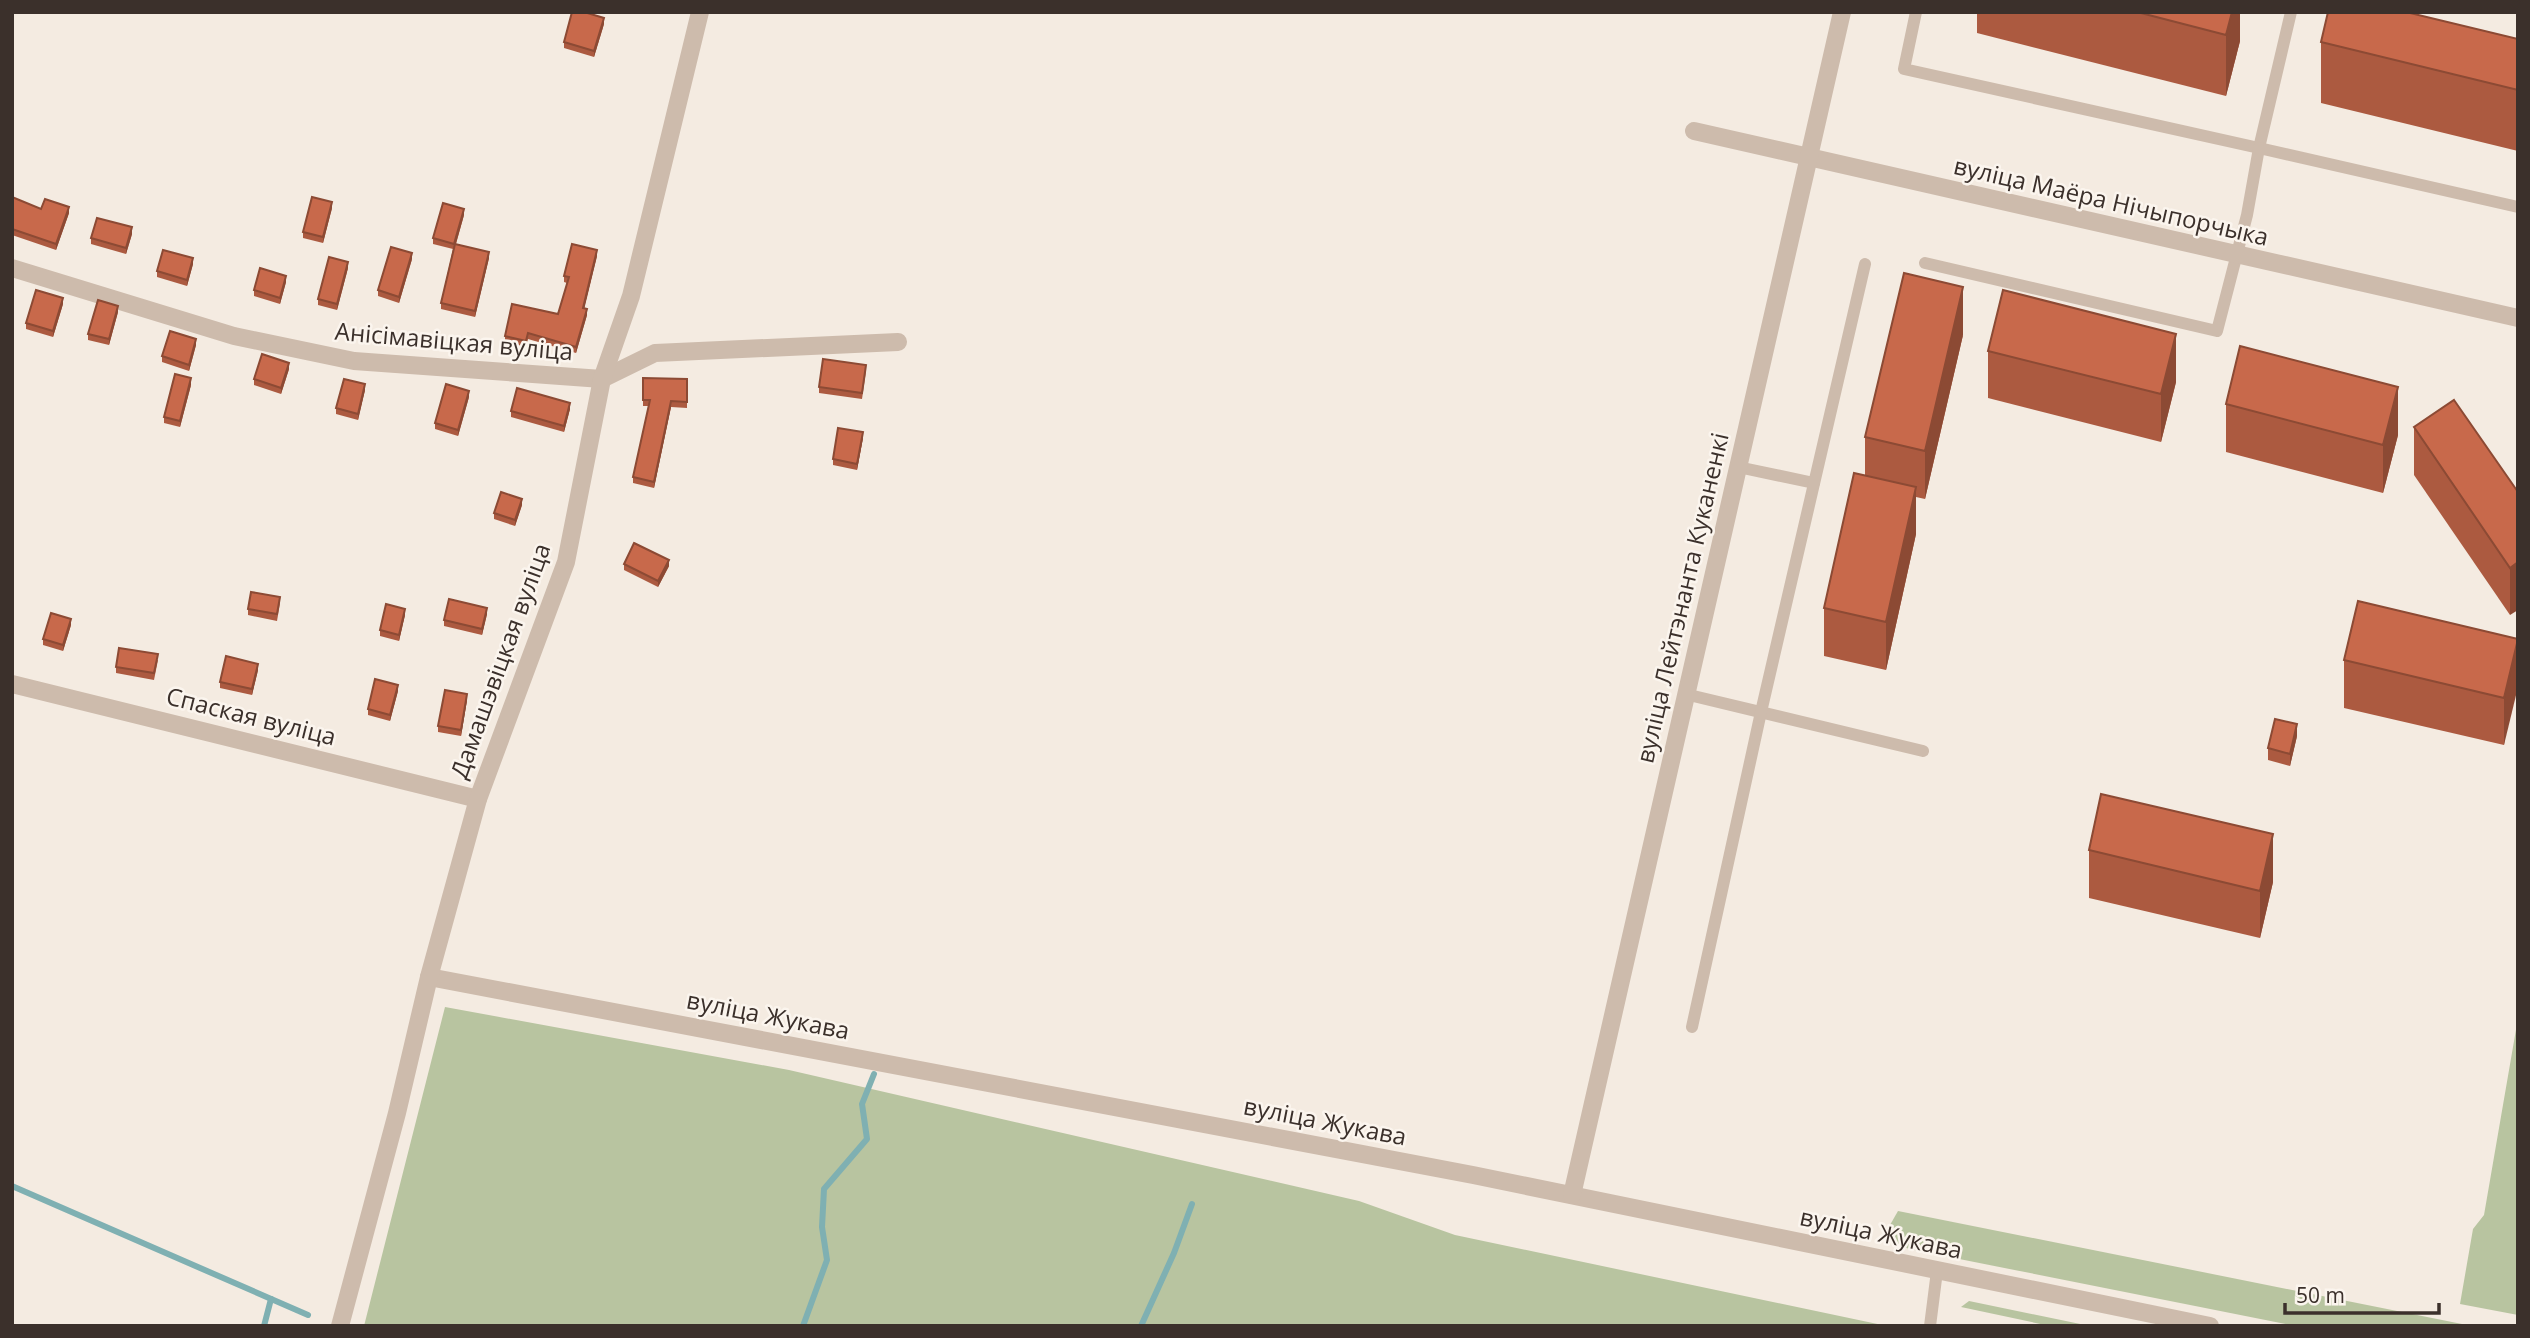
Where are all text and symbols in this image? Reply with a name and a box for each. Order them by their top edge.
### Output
street label: вуліца Маёра Нічыпорчыка [1951,148,2272,253]
street label: Анісімавіцкая вуліца [334,314,575,367]
street label: вуліца Лейтэнанта Куканенкі [1627,429,1736,766]
street label: Дамашэвіцкая вуліца [442,538,558,783]
street label: Спаская вуліца [163,678,340,753]
street label: вуліца Жукава [684,983,853,1046]
street label: вуліца Жукава [1241,1089,1410,1152]
street label: вуліца Жукава [1797,1199,1966,1266]
scale bar [2285,1272,2439,1316]
text: 50 m [2296,1281,2345,1309]

